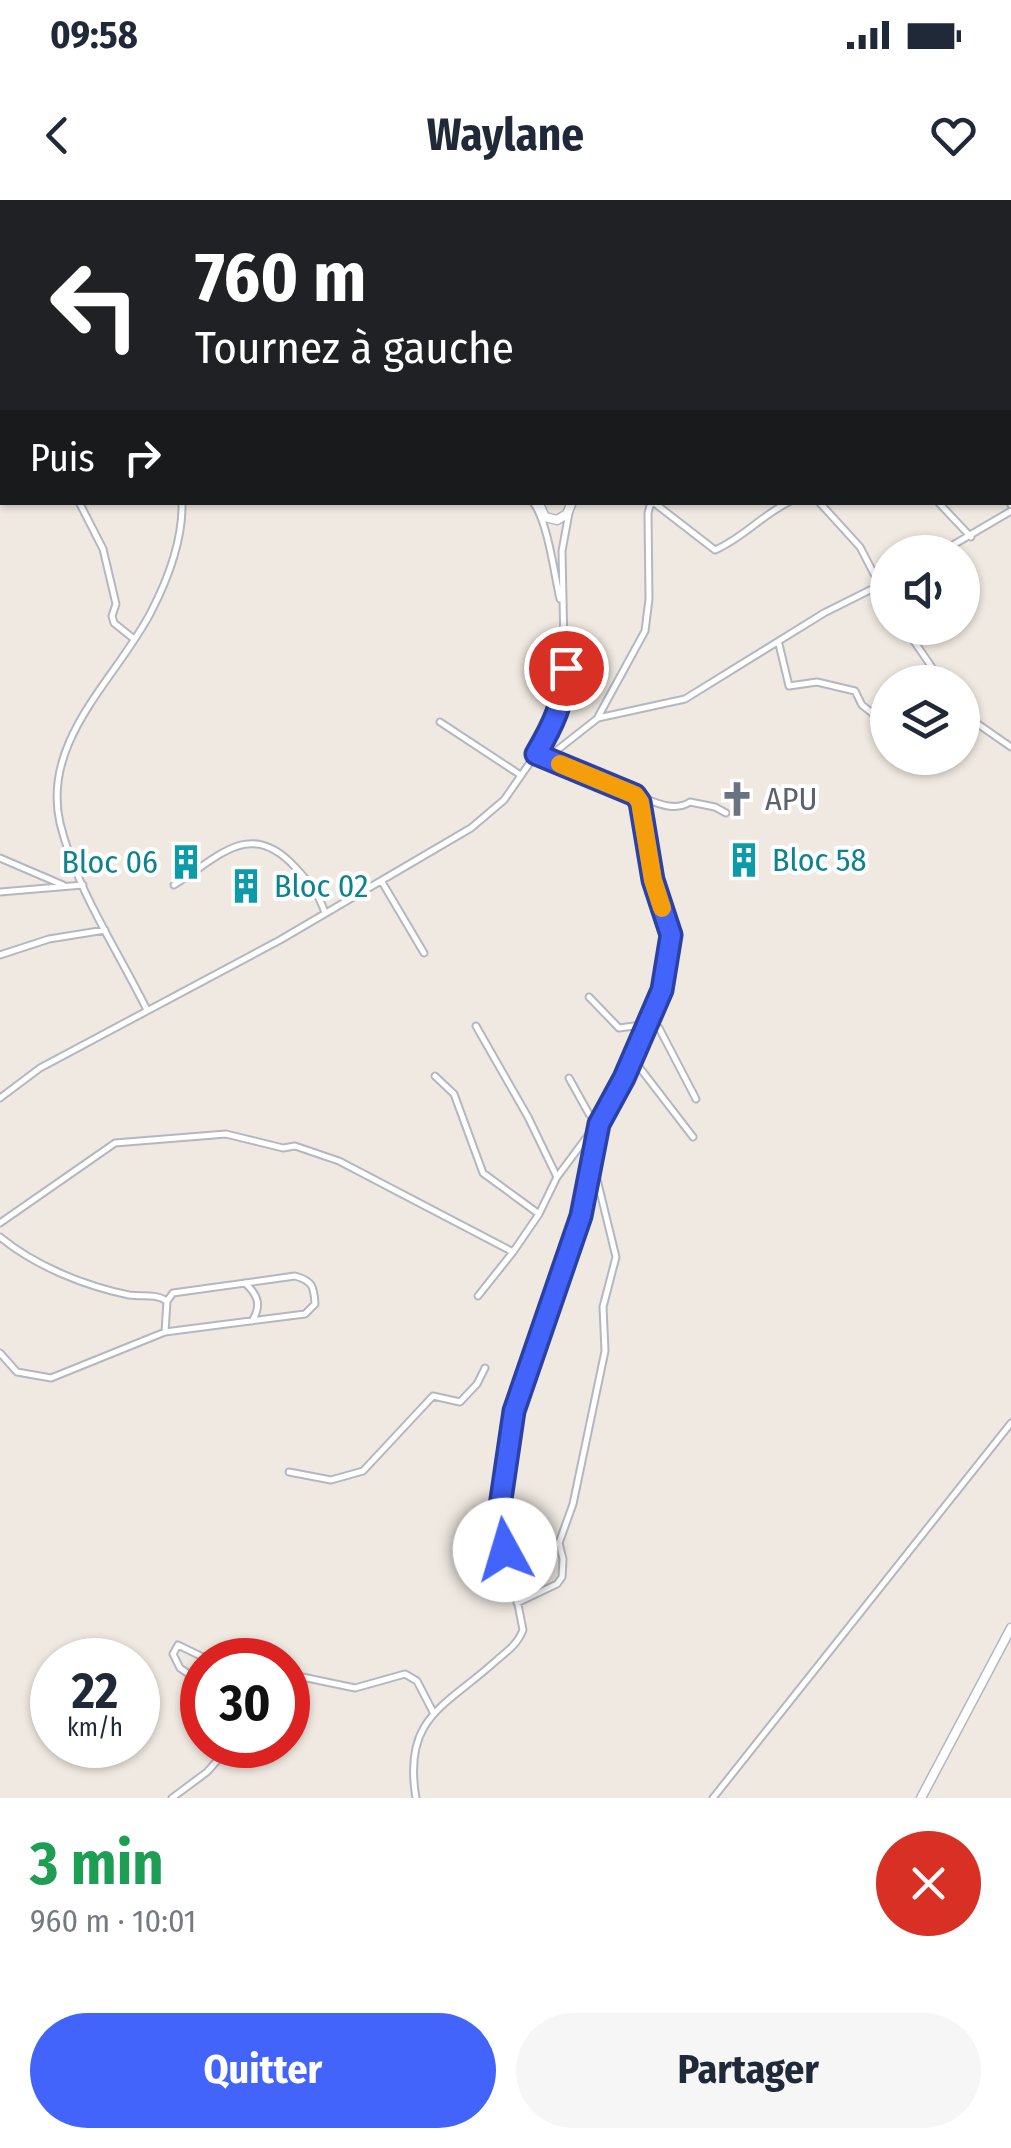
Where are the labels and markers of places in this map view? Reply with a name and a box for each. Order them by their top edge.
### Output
pin [524,626,609,711]
church icon: APU [718,780,756,818]
place label: APU [765,780,817,818]
building icon: Bloc 58 [725,841,763,879]
place label: Bloc 58 [772,841,867,879]
place label: Bloc 06 [62,843,158,881]
building icon: Bloc 06 [167,843,205,881]
building icon: Bloc 02 [227,867,265,905]
place label: Bloc 02 [274,867,368,905]

